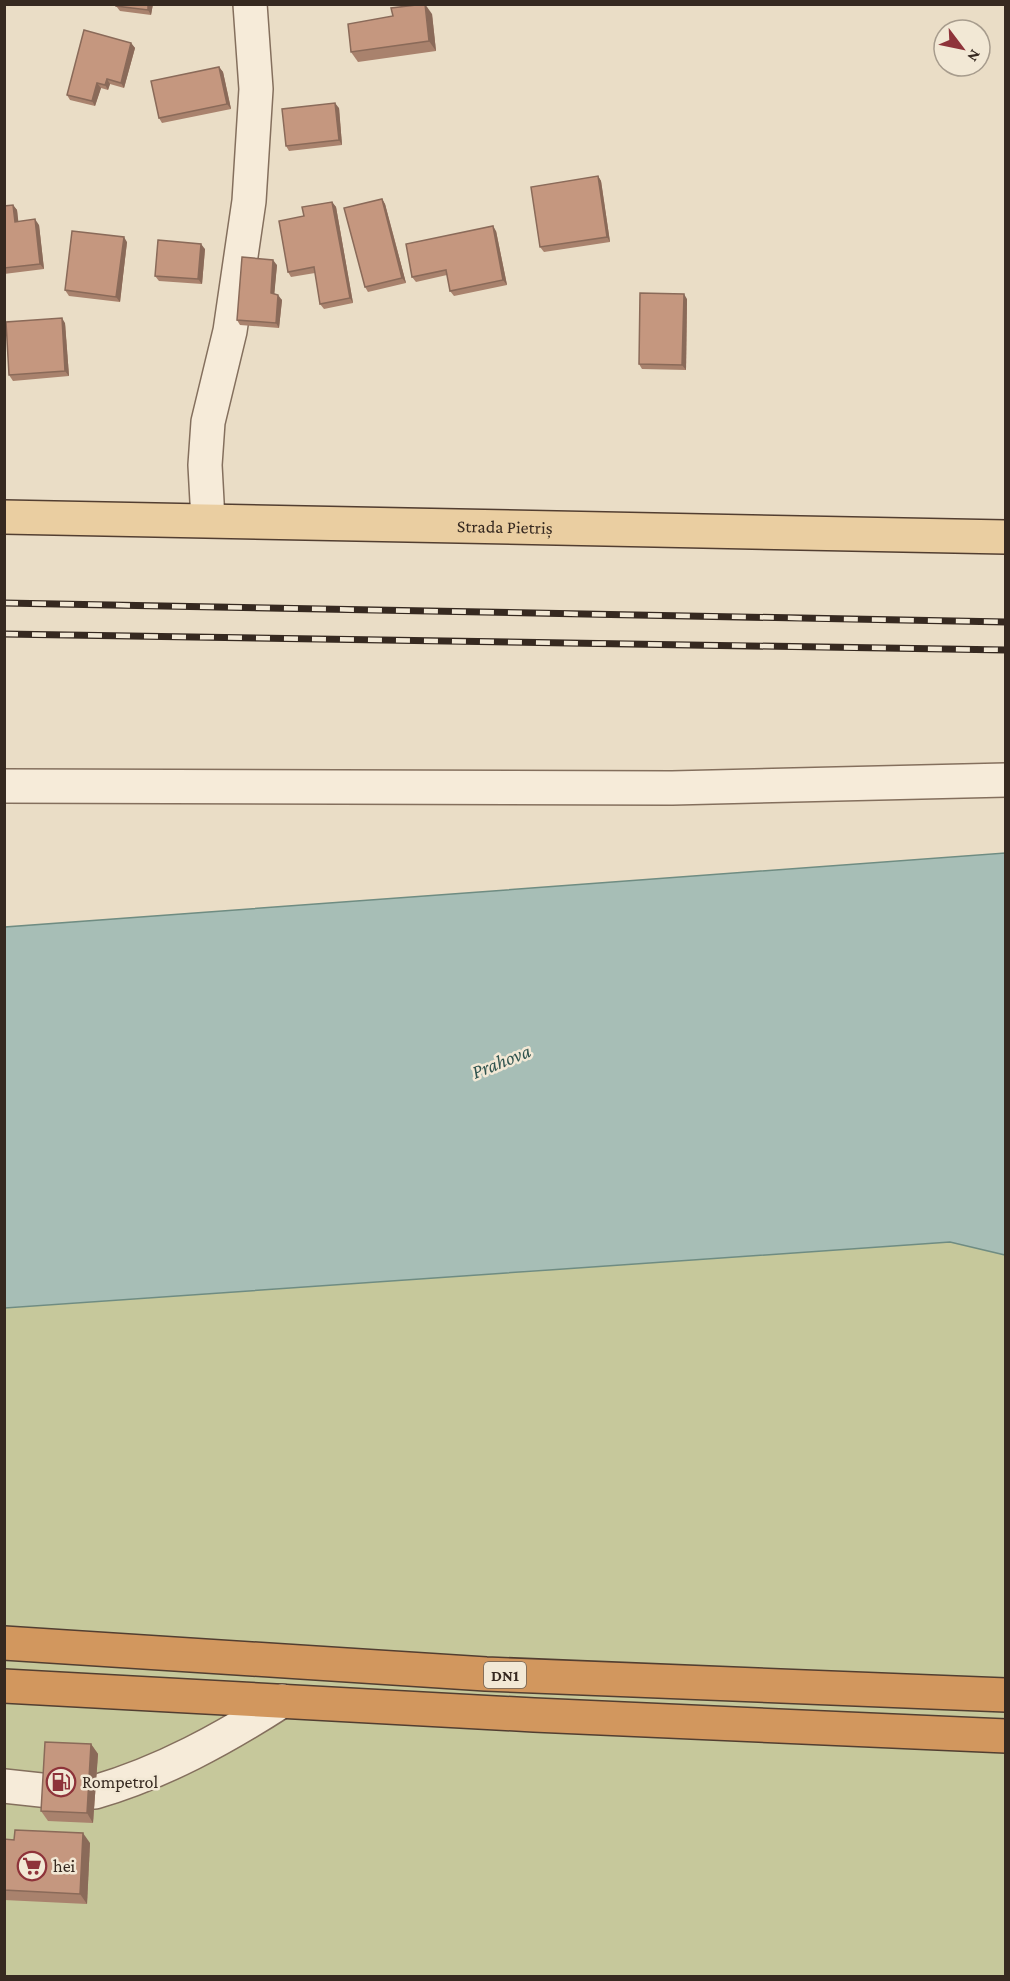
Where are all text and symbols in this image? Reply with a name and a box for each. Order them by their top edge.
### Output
north arrow [932,18,992,78]
text: N [964,47,984,65]
street label: Strada Pietriș [457,516,553,540]
water label: Prahova [468,1039,534,1083]
road number: DN1 [484,1662,526,1688]
fuel station icon: Rompetrol [45,1766,77,1798]
place label: Rompetrol [82,1772,158,1792]
supermarket icon: hei [16,1850,48,1882]
place label: hei [53,1856,76,1876]

